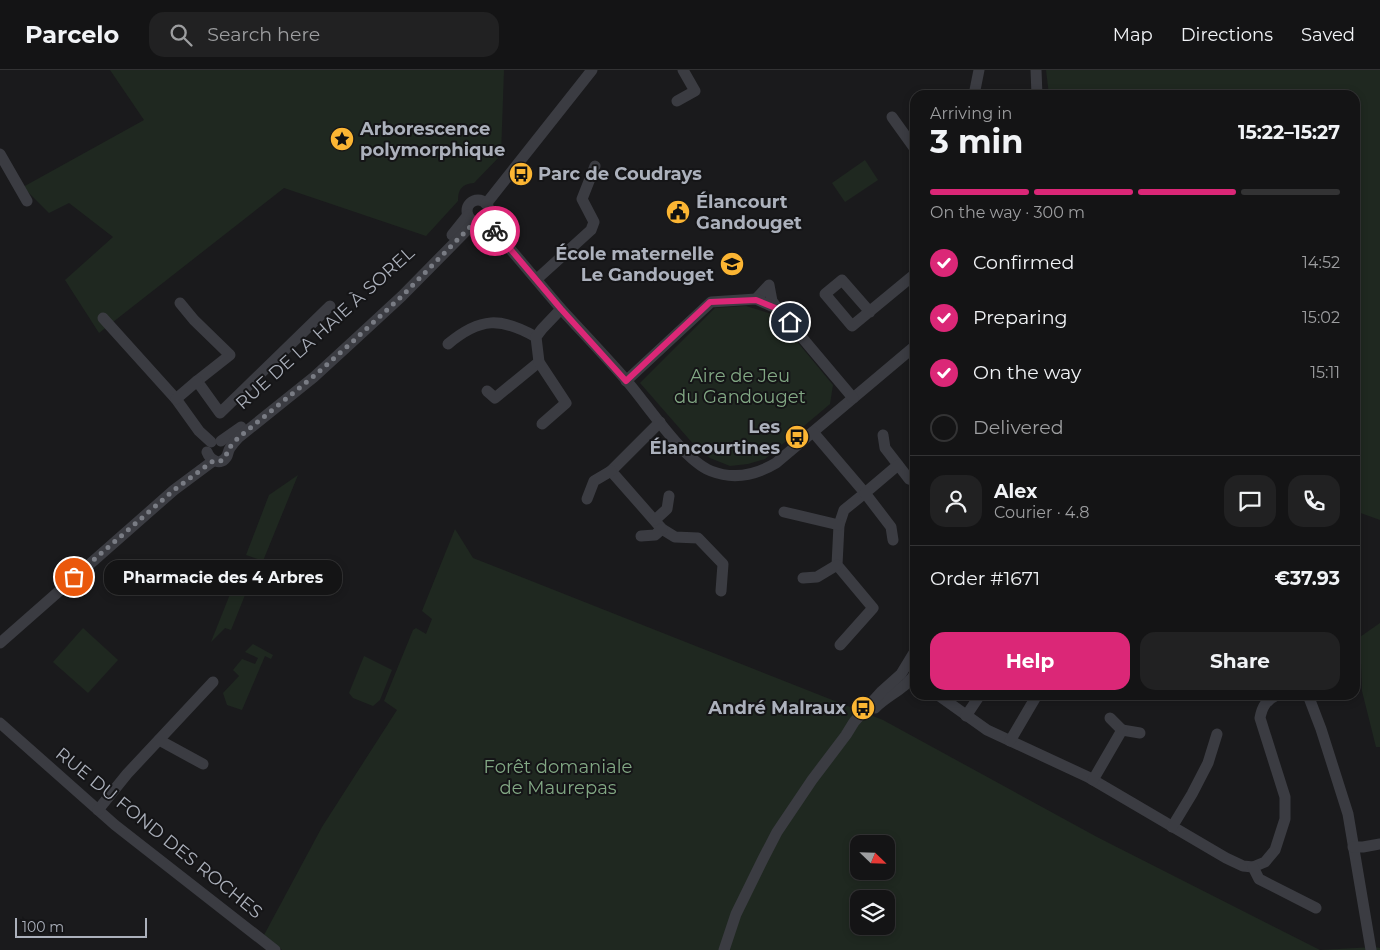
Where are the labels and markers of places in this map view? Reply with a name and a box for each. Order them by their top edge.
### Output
place label: Arborescence polymorphique [359,118,505,161]
place icon: Arborescence polymorphique [329,126,355,152]
bus stop icon: Parc de Coudrays [508,161,534,187]
place label: Parc de Coudrays [538,163,702,185]
place label: Élancourt Gandouget [696,191,802,234]
public building icon: Élancourt Gandouget [665,199,691,225]
place label: École maternelle Le Gandouget [555,243,714,286]
school or university icon: École maternelle Le Gandouget [719,251,745,277]
pin [769,301,811,343]
place label: Les Élancourtines [650,416,780,459]
bus stop icon: Les Élancourtines [784,424,810,450]
pin [53,556,95,598]
callout: Pharmacie des 4 Arbres [104,560,342,594]
bus stop icon: André Malraux [850,695,876,721]
place label: André Malraux [707,697,846,719]

